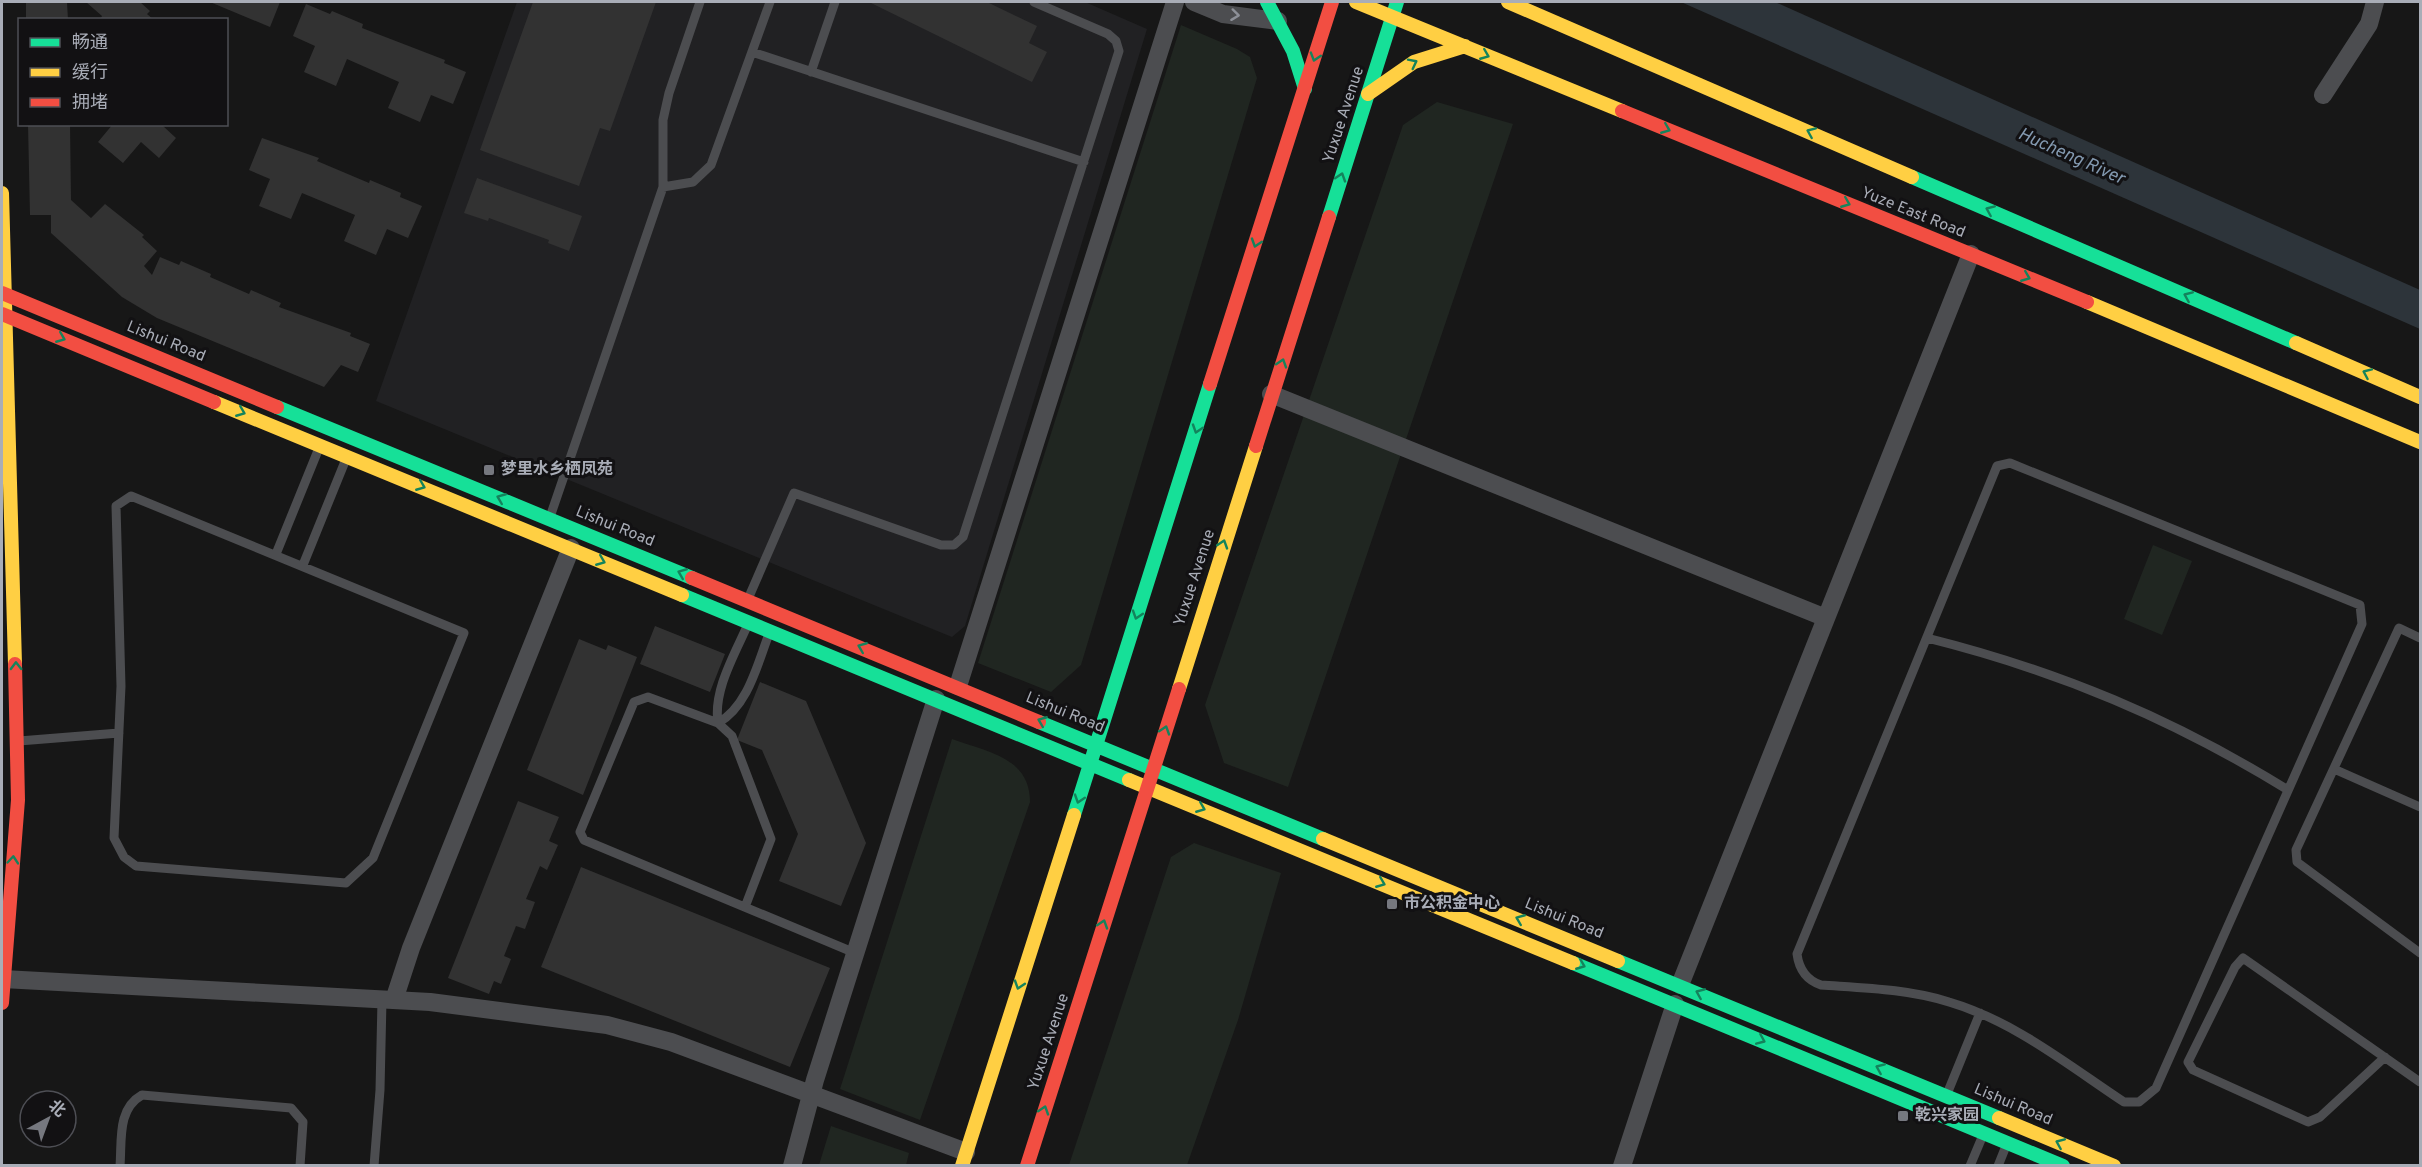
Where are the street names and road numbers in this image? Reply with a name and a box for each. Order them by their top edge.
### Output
street label: Yuxue Avenue [1319,64,1369,166]
street label: Yuze East Road [1858,183,1968,243]
street label: Lishui Road [124,317,208,367]
street label: Lishui Road [573,502,657,552]
street label: Yuxue Avenue [1170,527,1220,629]
street label: Lishui Road [1023,688,1107,738]
street label: Lishui Road [1522,894,1606,944]
street label: Yuxue Avenue [1024,991,1074,1093]
street label: Lishui Road [1971,1080,2055,1130]

